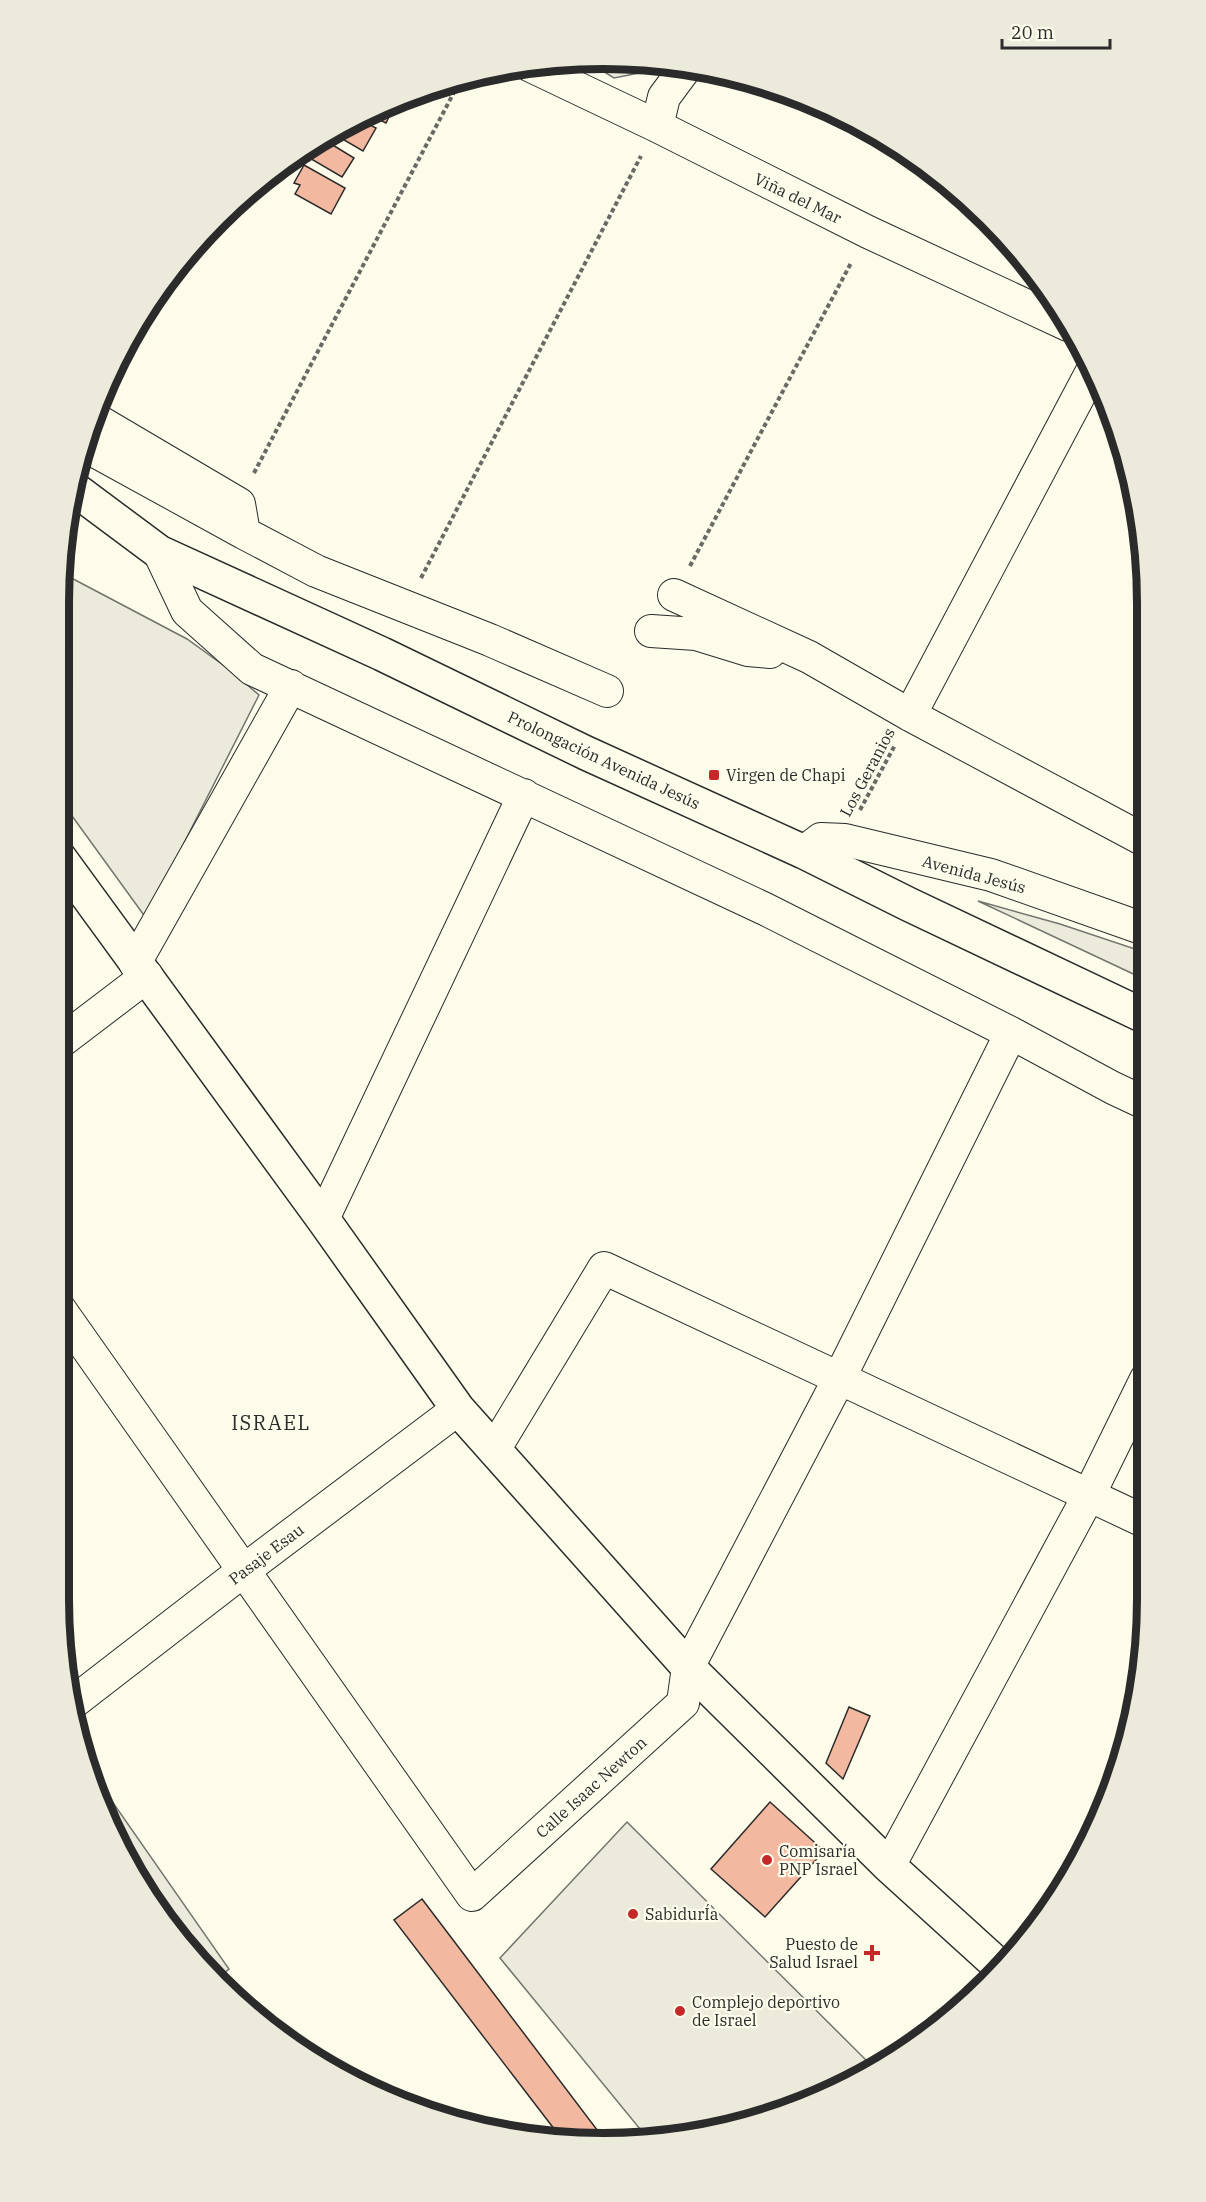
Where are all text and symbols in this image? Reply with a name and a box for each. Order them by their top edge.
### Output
scale bar [1002,12,1110,50]
text: 20 m [1011,21,1054,44]
street label: Viña del Mar [751,168,845,228]
street label: Prolongación Avenida Jesús [505,707,703,813]
street label: Los Geranios [835,724,899,820]
place label: Virgen de Chapi [726,765,846,785]
marker: Virgen de Chapi [707,768,721,782]
street label: Avenida Jesús [920,851,1028,897]
district label: ISRAEL [231,1409,311,1436]
street label: Pasaje Esau [225,1519,308,1589]
street label: Calle Isaac Newton [532,1732,650,1842]
place label: Comisaría PNP Israel [779,1841,858,1879]
marker: Comisaría PNP Israel [760,1853,774,1867]
place label: SabidurÍa [645,1903,719,1924]
marker: SabidurÍa [626,1907,640,1921]
place label: Puesto de Salud Israel [769,1934,858,1972]
marker: Puesto de Salud Israel [863,1944,881,1962]
place label: Complejo deportivo de Israel [692,1992,840,2030]
marker: Complejo deportivo de Israel [673,2004,687,2018]

